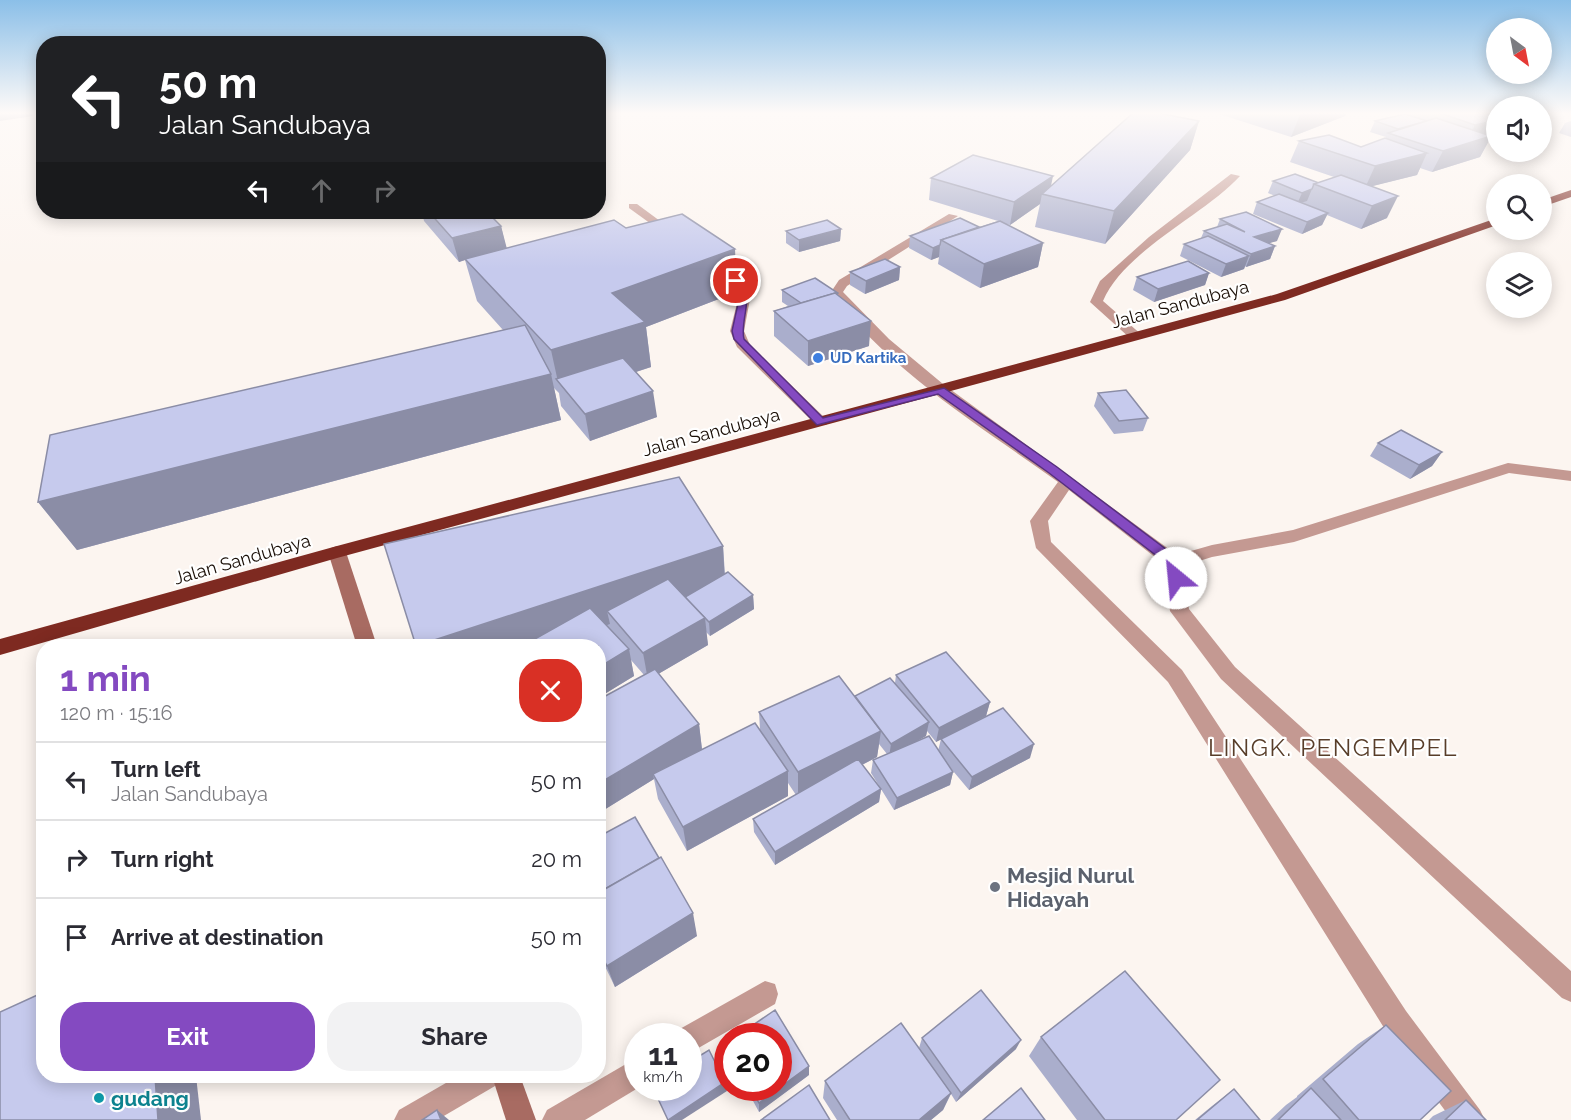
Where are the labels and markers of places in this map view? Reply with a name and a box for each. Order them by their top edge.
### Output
pin [710,255,761,306]
place label: UD Kartika [830,349,907,367]
marker: UD Kartika [811,351,825,365]
place label: Mesjid Nurul Hidayah [1007,863,1134,912]
marker: Mesjid Nurul Hidayah [988,880,1002,894]
place label: gudang [111,1086,189,1111]
marker: gudang [92,1091,106,1105]

